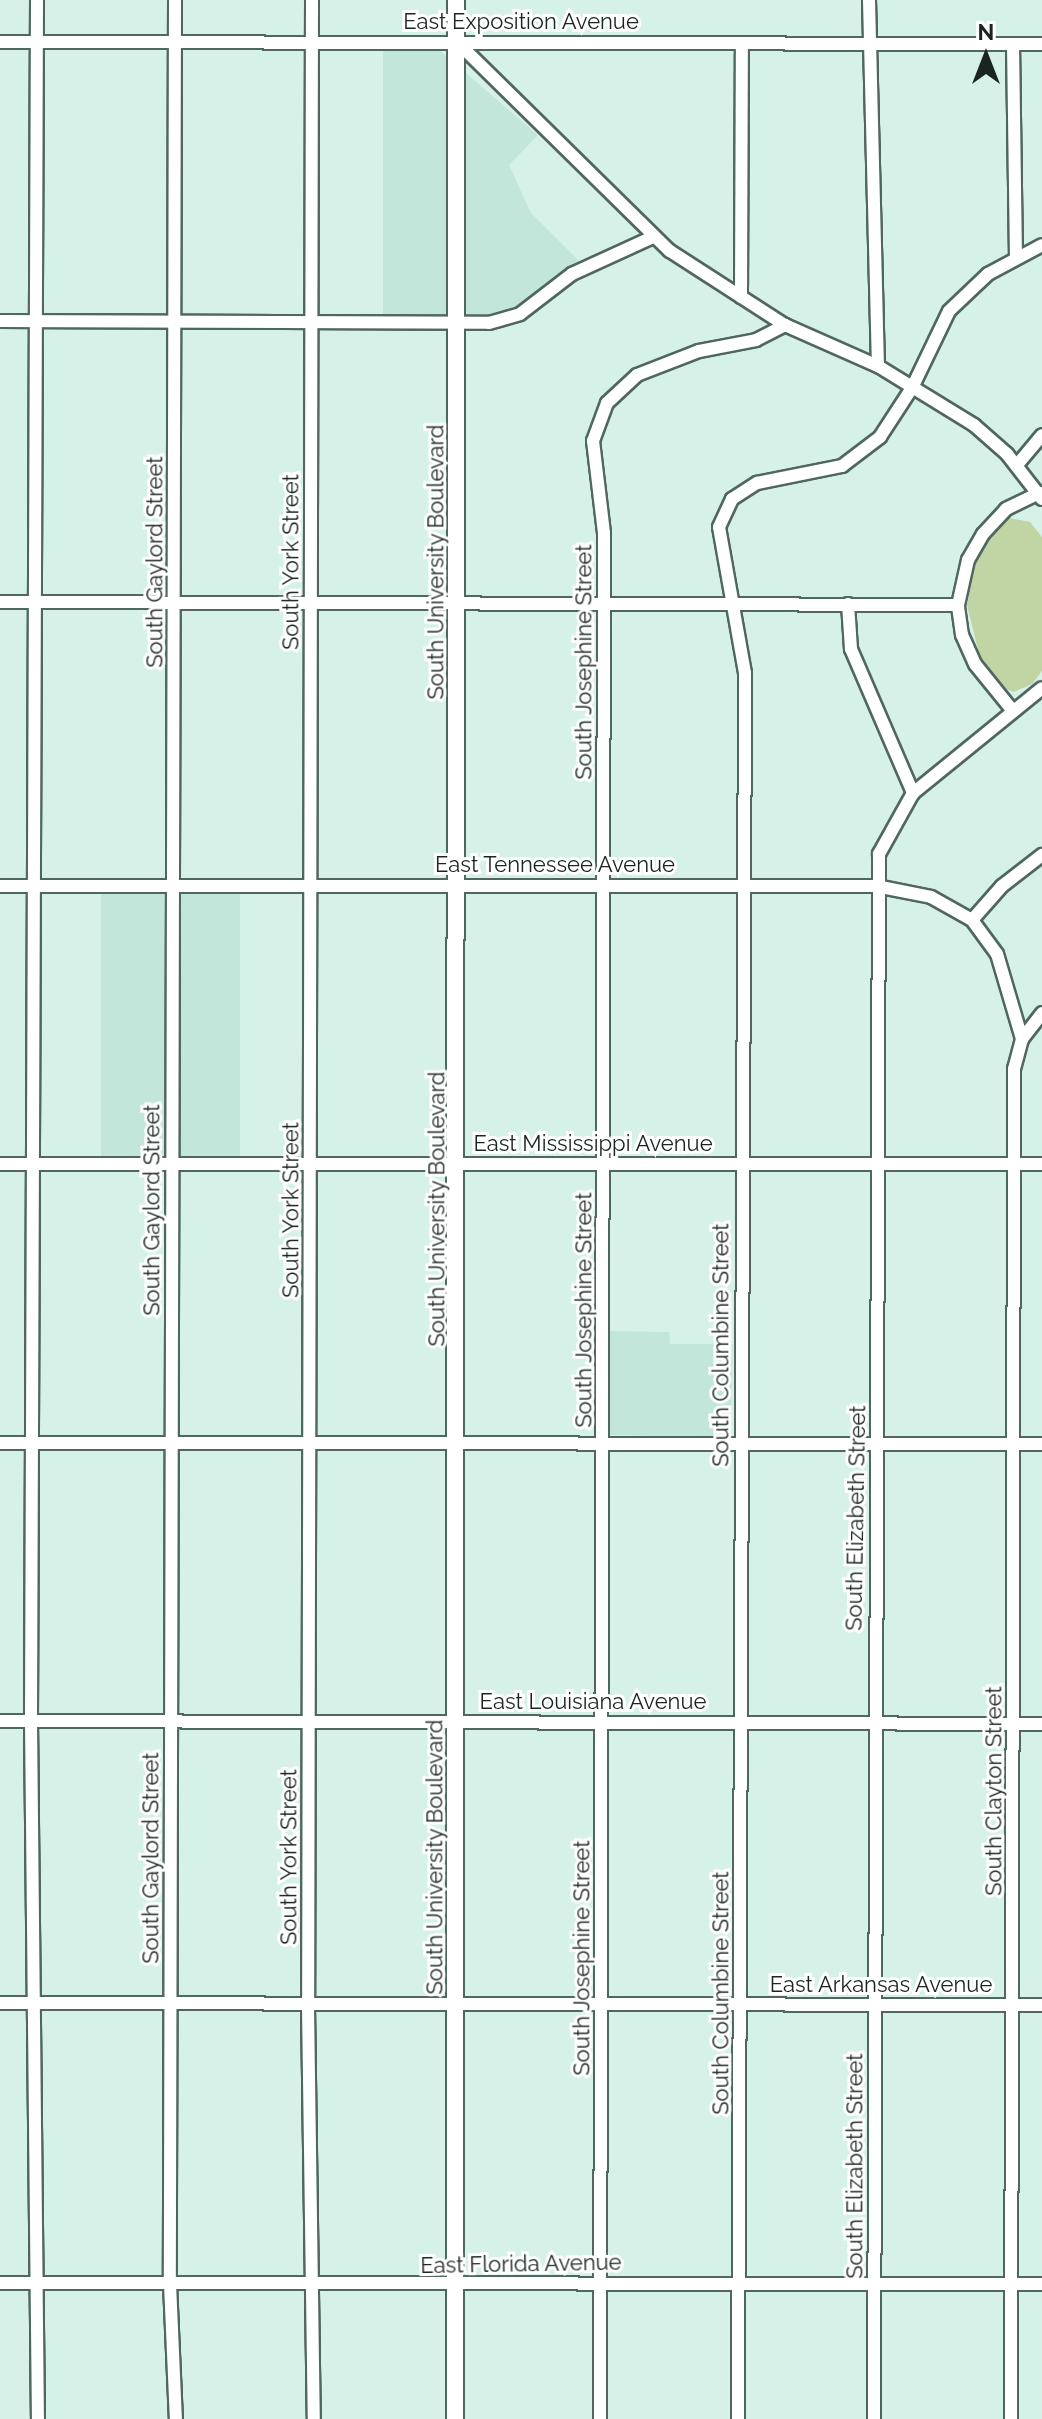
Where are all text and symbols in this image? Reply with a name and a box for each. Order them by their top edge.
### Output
street label: East Exposition Avenue [403,9,639,35]
north arrow [946,16,1026,96]
text: N [978,19,994,45]
street label: South University Boulevard [423,424,449,700]
street label: South Gaylord Street [142,456,168,668]
street label: South York Street [278,474,304,650]
street label: South Josephine Street [571,544,597,780]
street label: East Tennessee Avenue [434,852,676,878]
street label: South University Boulevard [424,1071,450,1347]
street label: South Gaylord Street [139,1104,165,1316]
street label: South York Street [278,1122,304,1298]
street label: East Mississippi Avenue [473,1131,713,1157]
street label: South Josephine Street [571,1192,597,1428]
street label: South Columbine Street [708,1223,734,1467]
street label: South Elizabeth Street [841,1405,871,1631]
street label: South Clayton Street [981,1686,1007,1896]
street label: East Louisiana Avenue [479,1689,707,1715]
street label: South University Boulevard [422,1719,448,1995]
street label: South Gaylord Street [138,1752,164,1964]
street label: South York Street [276,1769,302,1945]
street label: South Josephine Street [569,1840,595,2076]
street label: South Columbine Street [708,1871,734,2115]
street label: East Arkansas Avenue [769,1972,993,1998]
street label: South Elizabeth Street [842,2053,868,2279]
street label: East Florida Avenue [420,2249,622,2279]

